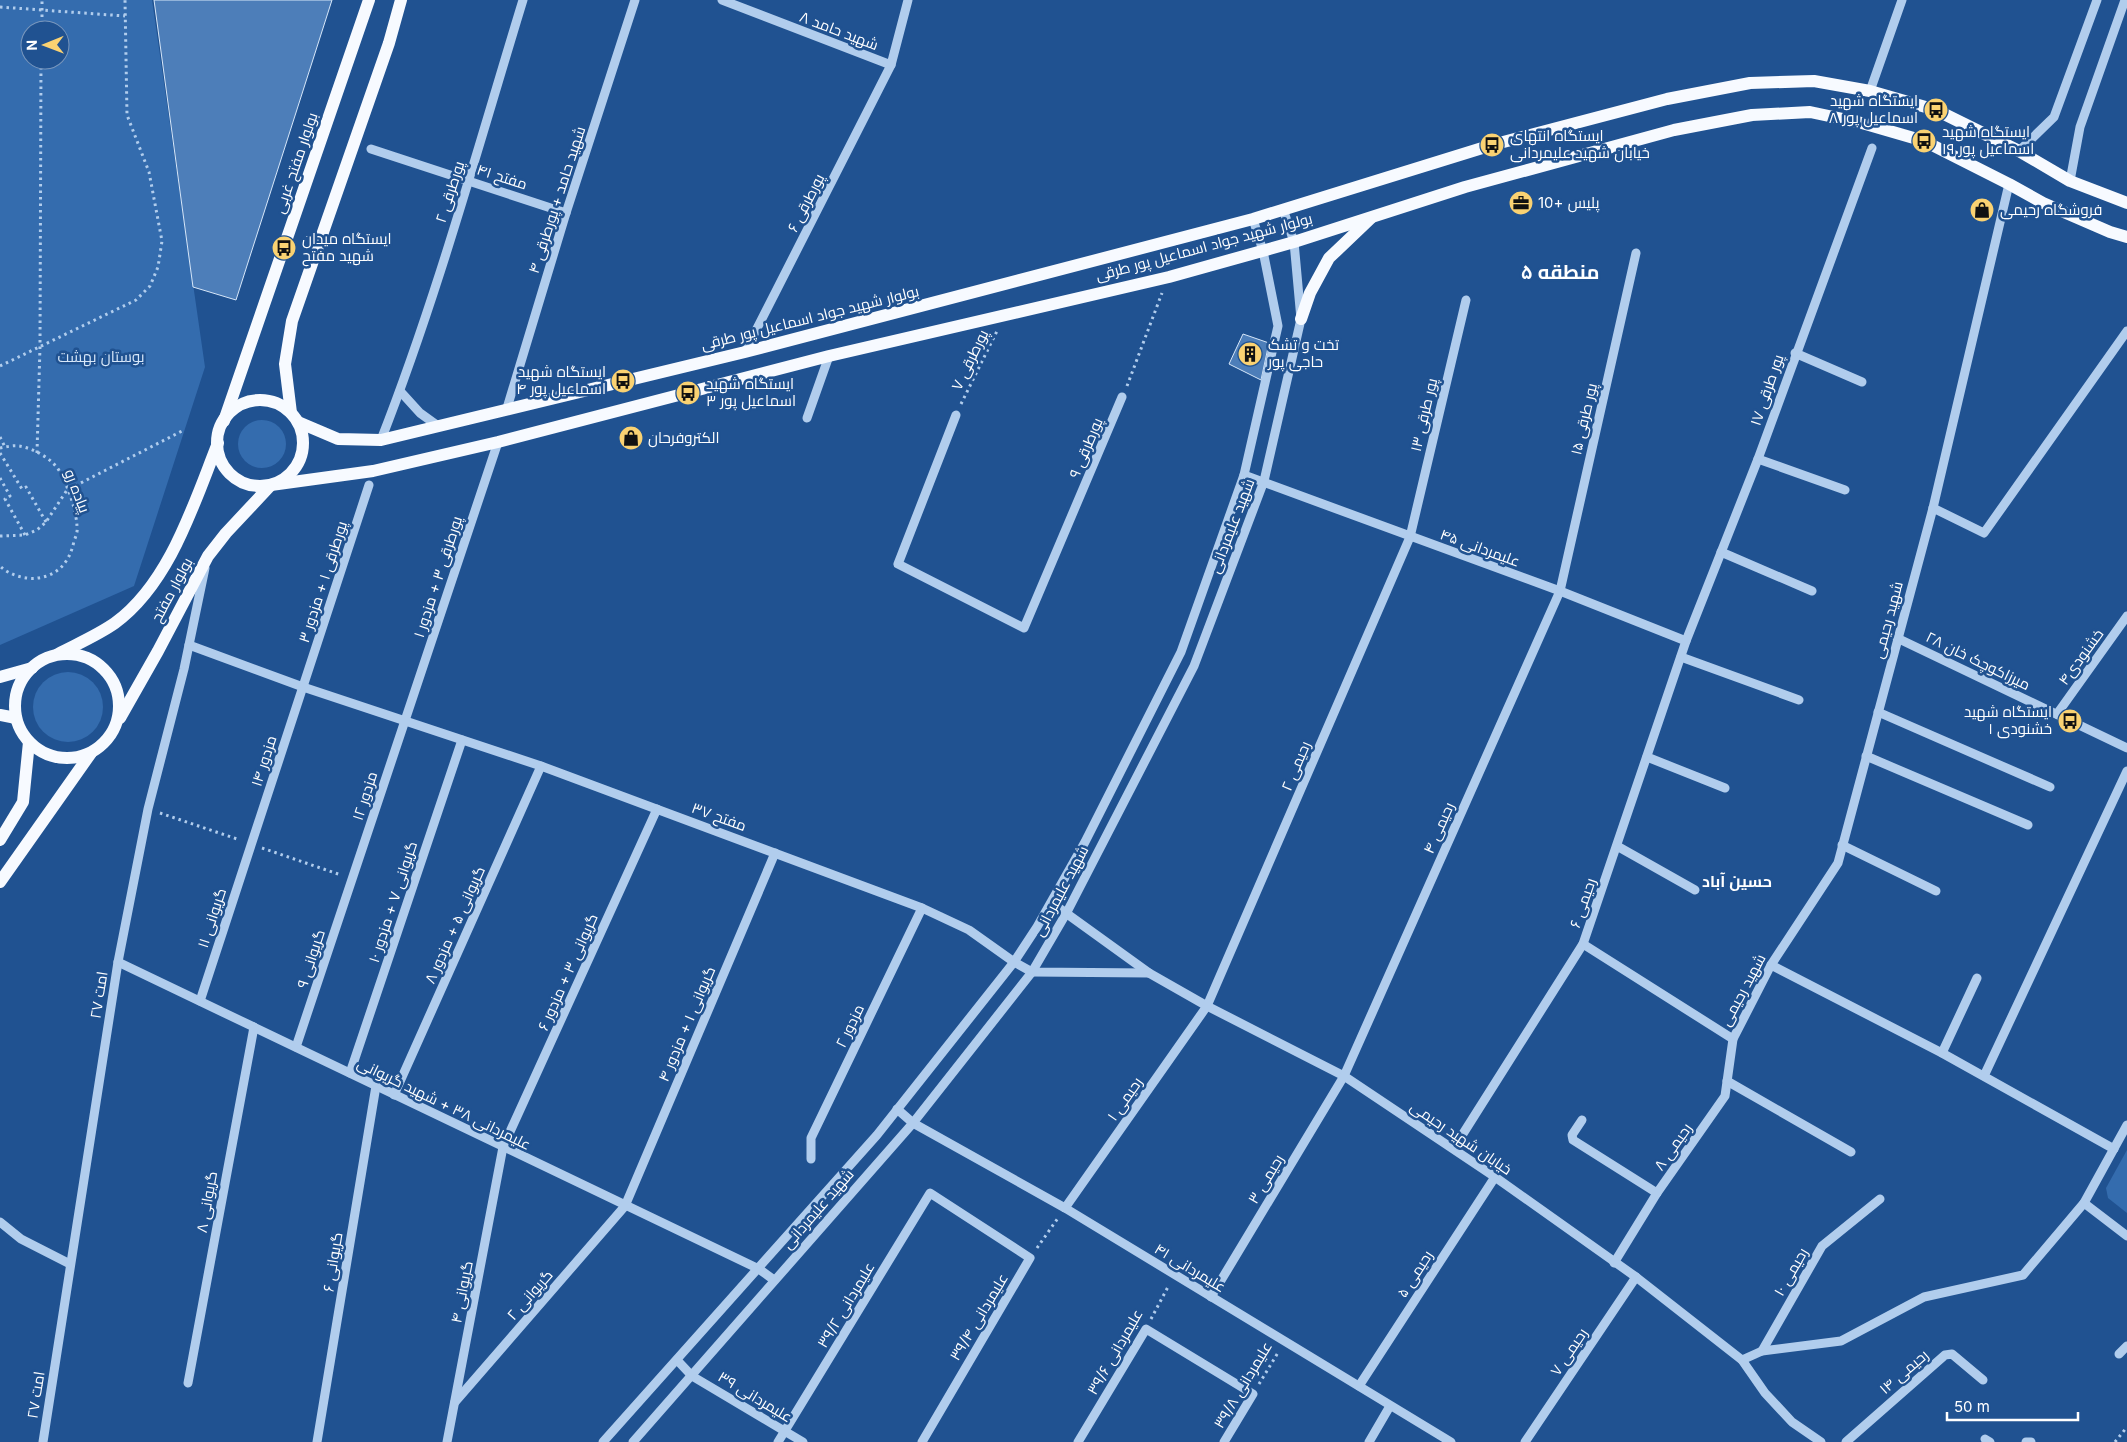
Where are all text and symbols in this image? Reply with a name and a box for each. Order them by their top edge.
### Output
street label: شهید حامد ۸ [797,7,881,55]
north arrow [20,20,70,70]
text: N [23,40,40,51]
place label: ایستگاه شهید اسماعیل پور ۸ [1829,91,1918,128]
bus stop icon: ایستگاه شهید اسماعیل پور ۸ [1923,97,1949,123]
street label: بولوار مفتح غربی [269,110,324,217]
place label: ایستگاه شهید اسماعیل پور ۱۹ [1942,122,2034,159]
street label: شهید حامد + پورطرقی ۴ [524,124,590,276]
place label: ایستگاه انتهای خیابان شهید علیمردانی [1510,126,1650,163]
bus stop icon: ایستگاه شهید اسماعیل پور ۱۹ [1911,128,1937,154]
bus stop icon: ایستگاه انتهای خیابان شهید علیمردانی [1479,132,1505,158]
street label: پورطرقی ۲ [431,159,469,225]
street label: مفتح ۴۱ [474,159,530,195]
street label: پورطرقی ۶ [783,170,829,236]
office icon: پلیس +10 [1508,190,1534,216]
place label: پلیس +10 [1538,193,1599,213]
shop icon: فروشگاه رحیمی [1969,197,1995,223]
place label: فروشگاه رحیمی [2000,200,2102,220]
street label: بولوار شهید جواد اسماعیل پور طرقی [1093,208,1315,286]
place label: ایستگاه میدان شهید مفتح [302,229,391,267]
bus stop icon: ایستگاه میدان شهید مفتح [271,235,297,261]
district label: منطقه ۵ [1520,260,1600,284]
street label: بولوار شهید جواد اسماعیل پور طرقی [699,281,921,355]
street label: پورطرقی ۷ [947,326,993,394]
place label: تخت و تشک حاجی پور [1267,335,1339,372]
building icon: تخت و تشک حاجی پور [1237,341,1263,367]
park label: بوستان بهشت [57,347,145,367]
street label: پور طرقی ۱۷ [1745,352,1789,428]
place label: ایستگاه شهید اسماعیل پور ۴ [516,362,606,399]
bus stop icon: ایستگاه شهید اسماعیل پور ۴ [610,368,636,394]
place label: ایستگاه شهید اسماعیل پور ۳ [706,374,796,411]
street label: پور طرقی ۱۳ [1406,376,1442,454]
bus stop icon: ایستگاه شهید اسماعیل پور ۳ [675,380,701,406]
street label: پور طرقی ۱۵ [1566,381,1602,457]
street label: پورطرقی ۹ [1064,415,1108,481]
shop icon: الکتروفرحان [618,425,644,451]
place label: الکتروفرحان [648,428,719,448]
street label: پیاده رو [60,466,94,516]
street label: شهید علیمردانی [1205,476,1259,576]
street label: پورطرقی ۳ + مزدور ۱ [409,514,467,640]
street label: پورطرقی ۱ + مزدور ۳ [294,519,352,645]
street label: علیمردانی ۴۵ [1437,524,1523,572]
street label: بولوار مفتح [147,554,198,626]
street label: شهید رحیمی [1868,579,1908,661]
street label: خشنودی۴ [2054,625,2108,689]
street label: میرزاکوچک خان ۲۸ [1923,627,2033,695]
place label: ایستگاه شهید خشنودی ۱ [1964,702,2052,739]
bus stop icon: ایستگاه شهید خشنودی ۱ [2057,708,2083,734]
street label: مزدور ۱۴ [246,733,281,789]
street label: رحیمی ۲ [1277,738,1315,794]
street label: مزدور ۱۲ [348,769,381,823]
street label: مفتح ۳۷ [689,798,749,837]
street label: رحیمی ۴ [1419,799,1459,857]
street label: گریوانی ۷ + مزدور ۱۰ [364,839,422,965]
street label: شهید علیمردانی [1029,842,1093,940]
street label: گریوانی ۵ + مزدور ۸ [420,863,490,987]
district label: حسین آباد [1702,871,1772,891]
street label: رحیمی ۶ [1565,875,1601,931]
street label: گریوانی ۱۱ [193,885,231,951]
street label: گریوانی ۳ + مزدور ۶ [533,910,603,1034]
street label: گریوانی ۹ [292,927,330,991]
street label: شهید رحیمی [1716,950,1770,1030]
street label: گریوانی ۱ + مزدور ۴ [654,963,720,1085]
street label: امت ۲۷ [85,970,112,1020]
street label: مزدور ۲ [831,1001,868,1050]
street label: علیمردانی ۳۸ + شهید گریوانی [354,1053,534,1155]
street label: رحیمی ۱ [1103,1073,1147,1125]
street label: خیابان شهید رحیمی [1406,1096,1516,1180]
street label: رحیمی ۸ [1649,1119,1697,1175]
street label: رحیمی ۳ [1243,1151,1289,1207]
street label: شهید علیمردانی [778,1165,858,1253]
street label: گریوانی ۸ [192,1170,222,1234]
street label: گریوانی ۶ [318,1231,348,1293]
street label: علیمردانی ۴۱ [1151,1239,1229,1297]
street label: رحیمی ۱۰ [1769,1244,1813,1300]
street label: رحیمی ۵ [1392,1247,1438,1301]
street label: علیمردانی ۳۹/۲ [813,1258,879,1352]
street label: گریوانی ۴ [446,1259,478,1325]
street label: گریوانی ۲ [503,1266,557,1324]
street label: علیمردانی ۳۹/۴ [945,1270,1013,1364]
street label: علیمردانی ۳۹/۶ [1082,1306,1148,1398]
street label: رحیمی ۷ [1546,1324,1592,1380]
street label: علیمردانی ۳۹/۸ [1209,1338,1277,1432]
street label: رحیمی ۱۴ [1875,1345,1933,1399]
street label: علیمردانی ۳۹ [714,1367,796,1427]
street label: امت ۲۷ [22,1370,49,1420]
scale bar [1947,1390,2078,1422]
text: 50 m [1954,1397,1990,1416]

